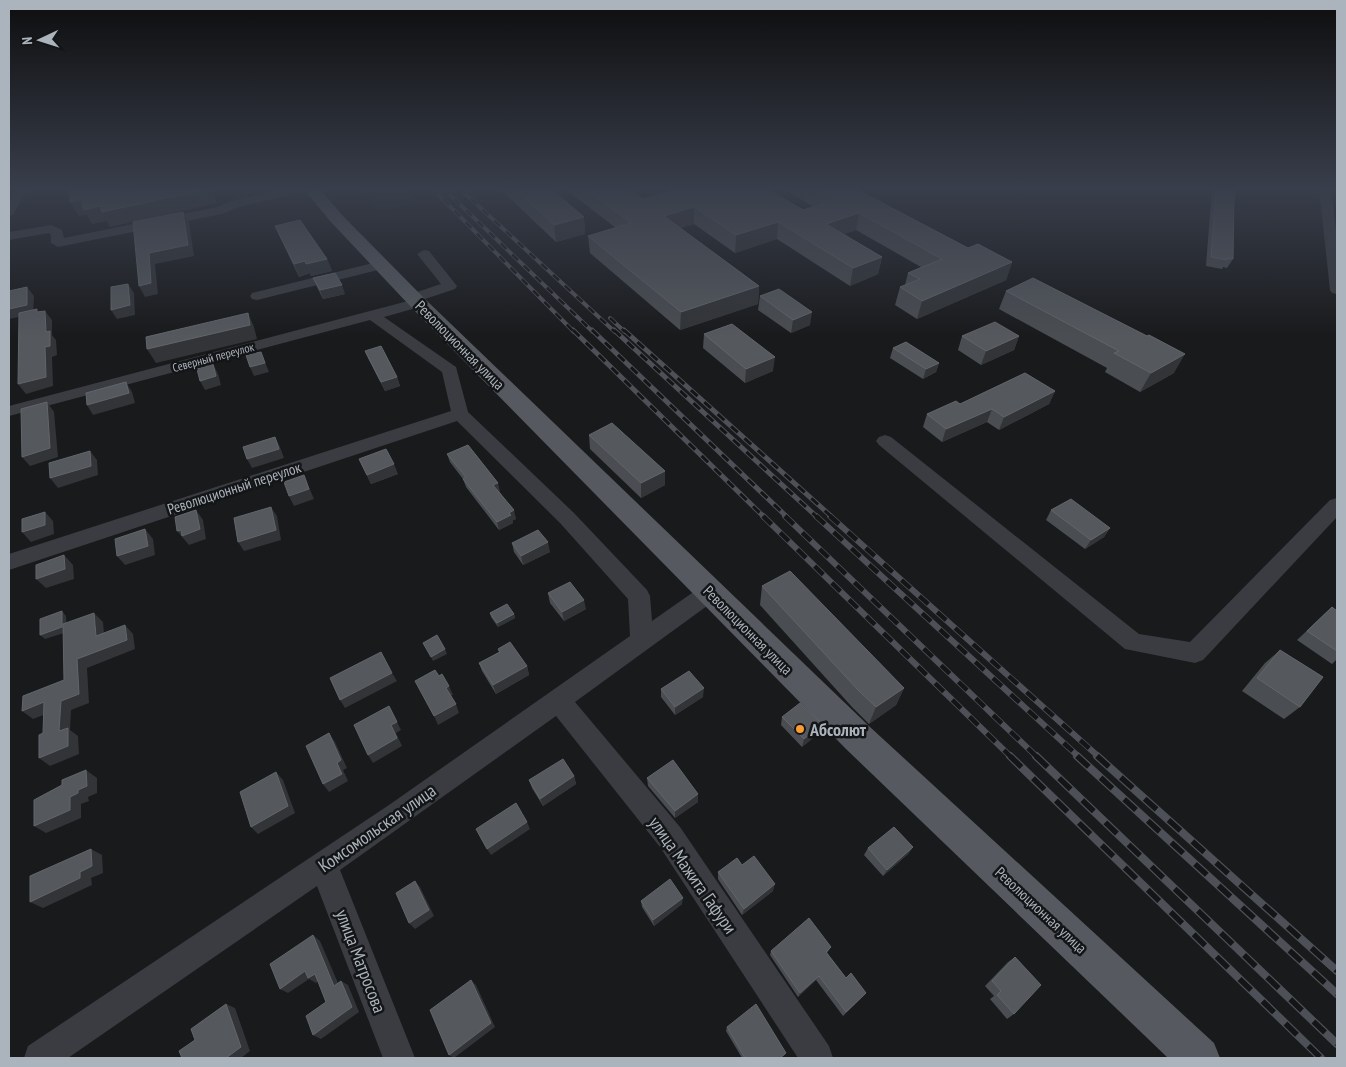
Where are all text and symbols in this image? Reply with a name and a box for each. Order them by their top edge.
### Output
north arrow [15,15,65,65]
text: N [18,37,36,45]
street label: Революционная улица [411,296,509,394]
street label: Северный переулок [171,339,256,375]
street label: Революционный переулок [165,457,303,519]
street label: Революционная улица [699,581,797,679]
place label: Абсолют [809,718,867,741]
marker: Абсолют [794,723,806,735]
street label: Комсомольская улица [314,779,440,877]
street label: улица Мажита Гафури [644,812,742,938]
street label: Революционная улица [991,863,1091,957]
street label: улица Матросова [331,906,391,1016]

